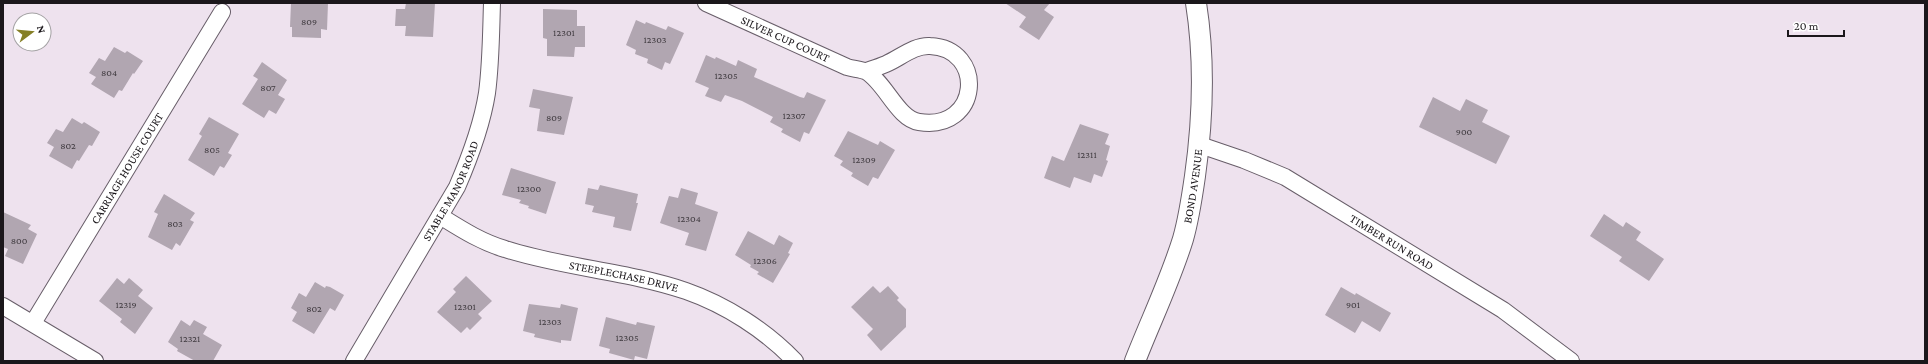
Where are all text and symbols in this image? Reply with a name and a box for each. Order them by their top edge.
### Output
north arrow [12,12,52,52]
scale bar [1788,12,1844,38]
street label: SILVER CUP COURT [739,13,832,65]
house number: 809 [301,16,317,27]
text: 20 m [1794,19,1819,33]
text: N [35,24,49,35]
house number: 12301 [553,27,575,38]
house number: 12303 [643,34,667,45]
house number: 804 [101,67,117,78]
house number: 12305 [714,70,738,81]
house number: 807 [260,82,276,93]
street label: CARRIAGE HOUSE COURT [88,110,166,227]
house number: 12307 [783,110,806,121]
house number: 809 [546,112,562,123]
house number: 900 [1456,126,1473,137]
street label: STABLE MANOR ROAD [420,139,482,244]
house number: 802 [60,140,76,151]
house number: 805 [204,144,220,155]
street label: BOND AVENUE [1180,148,1205,225]
house number: 12311 [1077,149,1097,160]
house number: 12309 [852,154,876,165]
house number: 12300 [517,183,541,194]
street label: TIMBER RUN ROAD [1347,211,1436,273]
house number: 12304 [677,213,701,224]
house number: 803 [167,218,183,229]
house number: 800 [11,235,28,246]
house number: 12306 [753,255,777,266]
street label: STEEPLECHASE DRIVE [568,258,681,295]
house number: 12319 [115,299,137,310]
house number: 901 [1346,299,1360,310]
house number: 12301 [454,301,476,312]
house number: 802 [306,303,322,314]
house number: 12303 [538,316,562,327]
house number: 12305 [615,332,639,343]
house number: 12321 [180,333,200,344]

